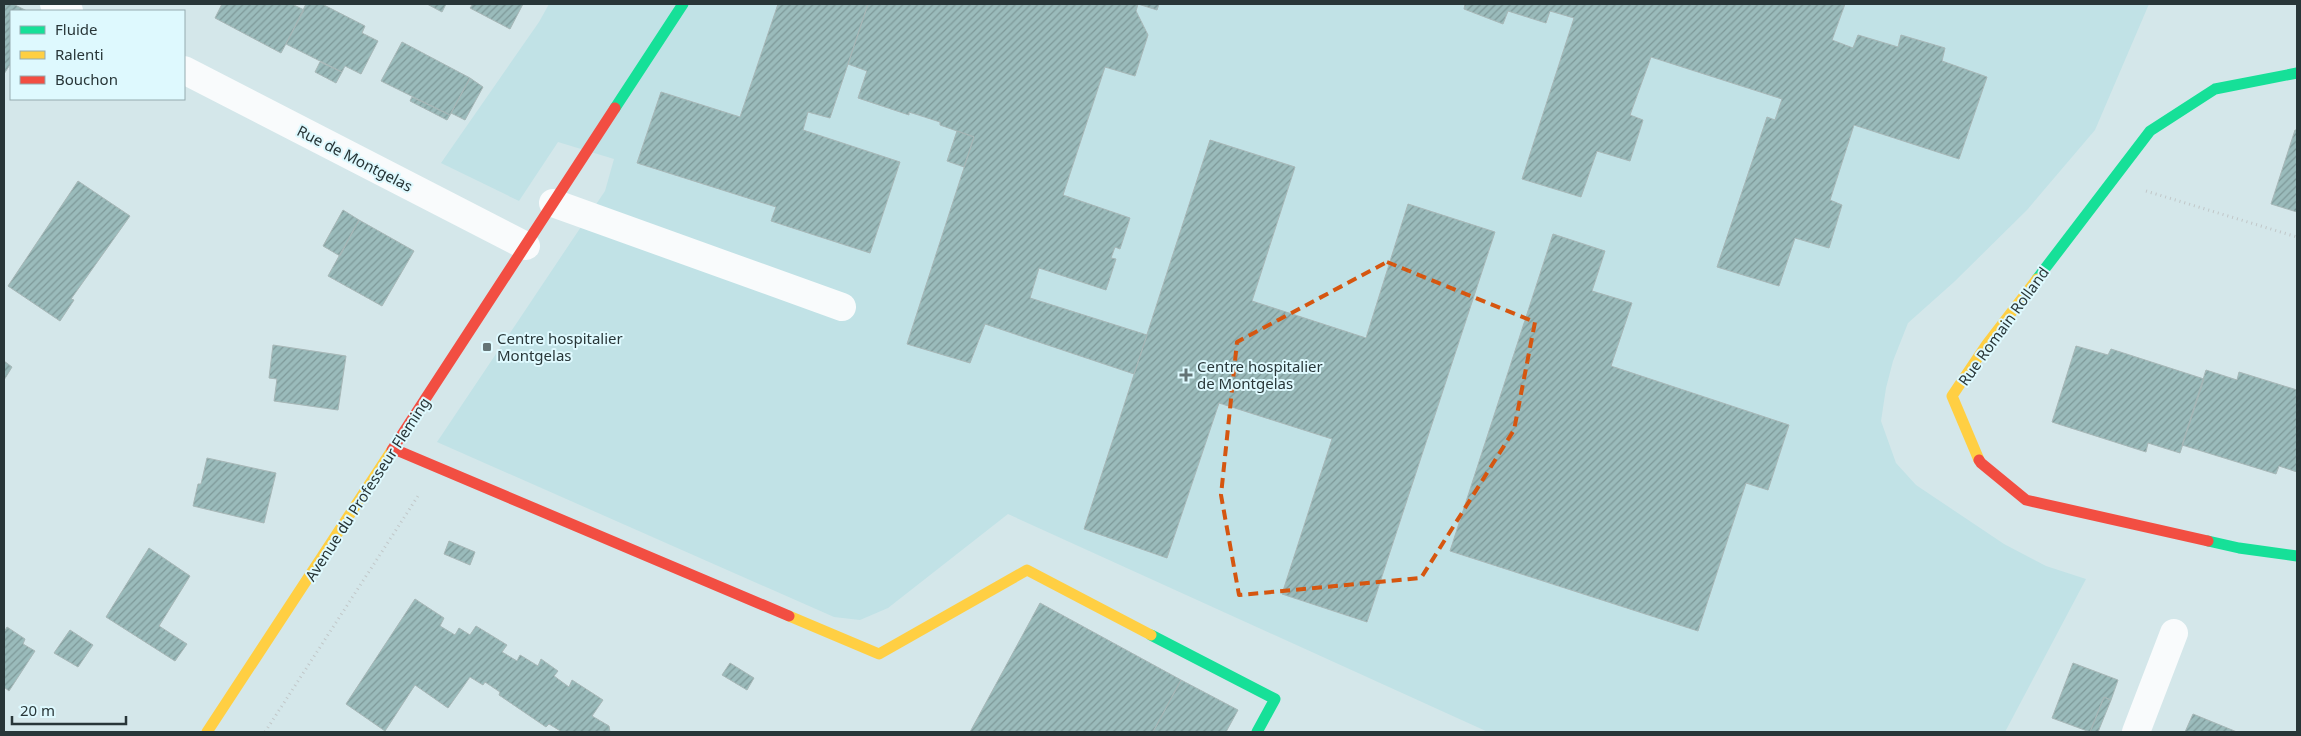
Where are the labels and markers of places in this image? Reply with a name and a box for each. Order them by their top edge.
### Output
place label: Centre hospitalier Montgelas [497,328,623,365]
marker: Centre hospitalier Montgelas [481,341,493,353]
place label: Centre hospitalier de Montgelas [1197,356,1323,393]
marker: Centre hospitalier de Montgelas [1179,368,1193,382]

